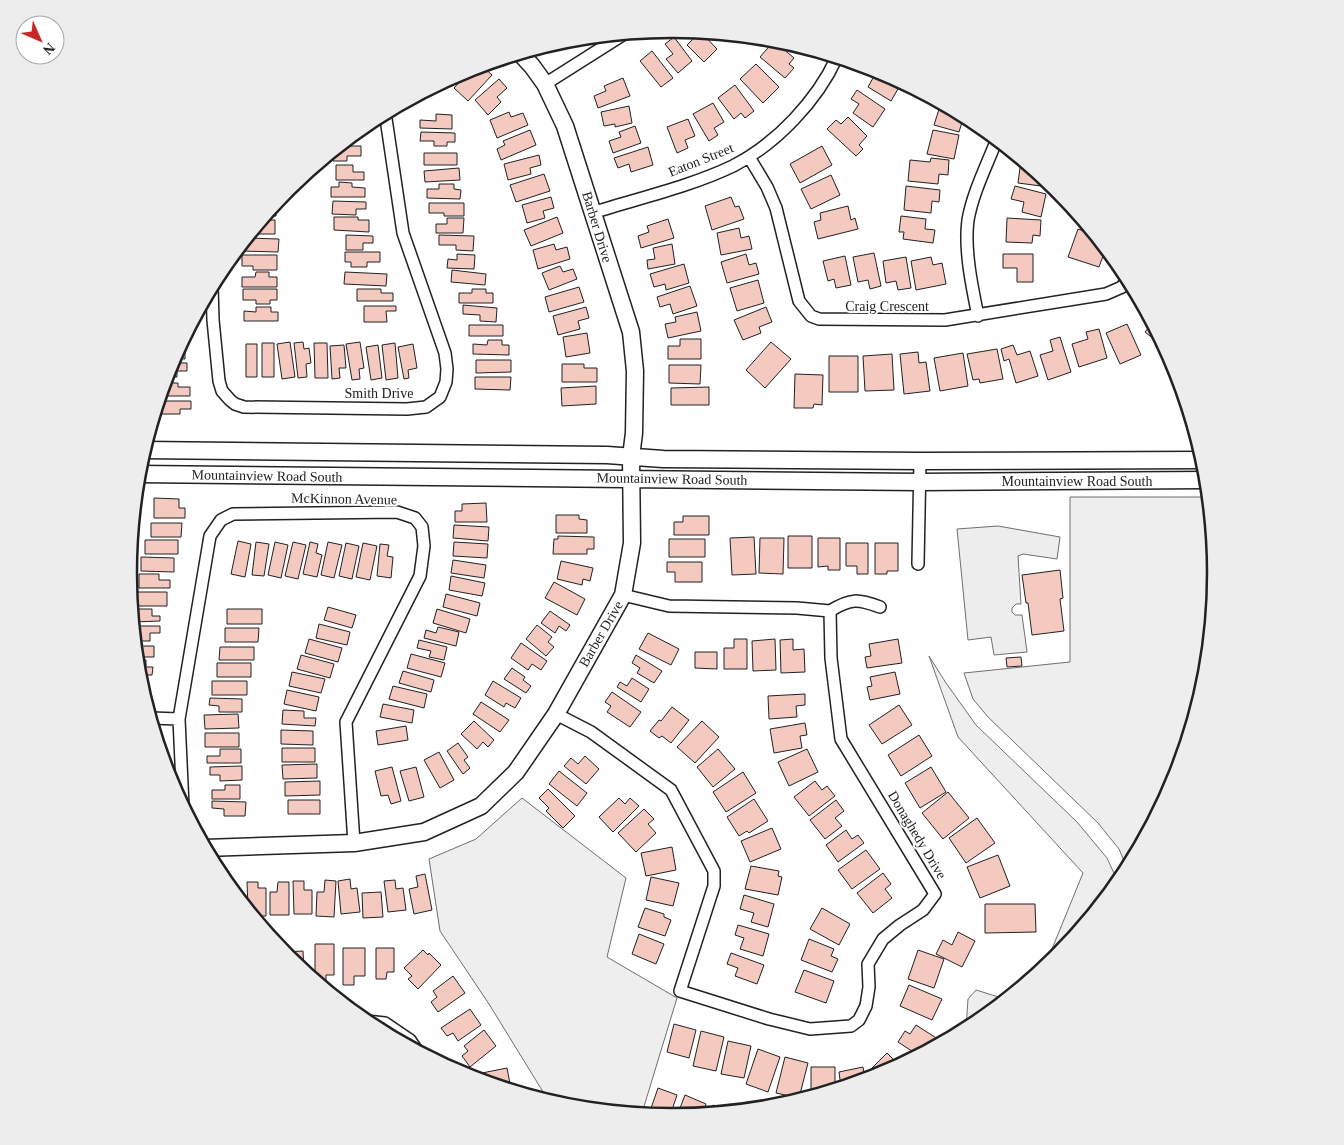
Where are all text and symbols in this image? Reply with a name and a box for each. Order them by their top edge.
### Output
north arrow [15,15,65,65]
text: N [40,40,58,58]
street label: Eaton Street [666,140,736,180]
street label: Barber Drive [579,190,615,264]
street label: Craig Crescent [845,299,929,314]
street label: Smith Drive [345,386,413,401]
street label: Mountainview Road South [191,467,343,485]
street label: Mountainview Road South [596,470,748,488]
street label: Mountainview Road South [1002,474,1152,489]
street label: McKinnon Avenue [291,491,397,507]
street label: Barber Drive [576,598,626,670]
street label: Donaghedy Drive [885,788,949,882]

